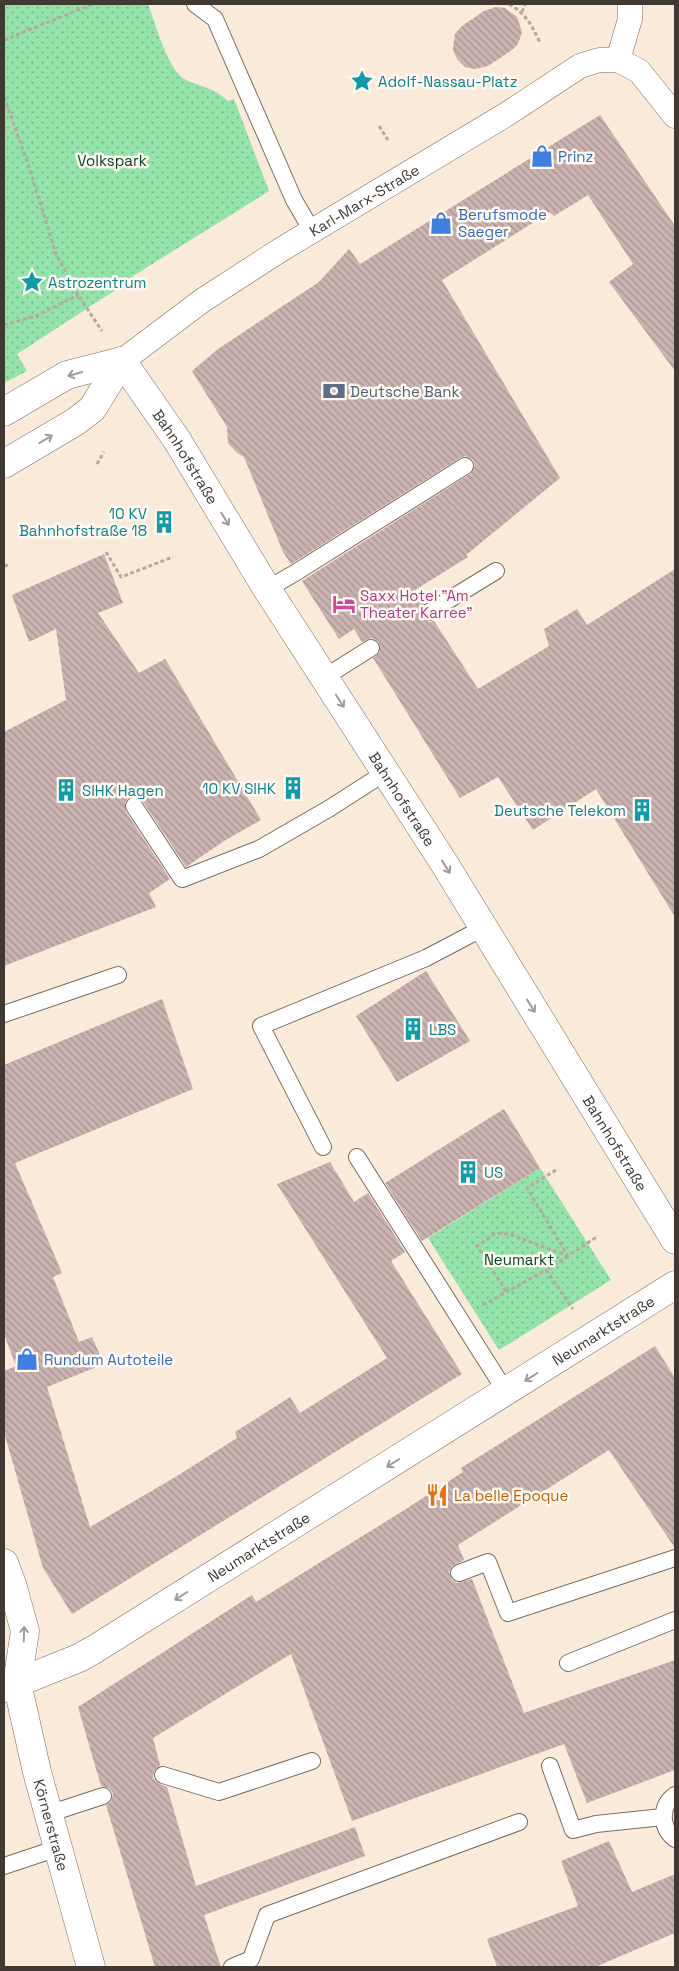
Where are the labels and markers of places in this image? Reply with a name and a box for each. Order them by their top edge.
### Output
place icon: Adolf-Nassau-Platz [349,68,375,94]
place label: Adolf-Nassau-Platz [378,72,517,91]
shop icon: Prinz [529,143,555,169]
place label: Prinz [558,147,593,166]
place label: Berufsmode Saeger [458,205,547,241]
shop icon: Berufsmode Saeger [428,210,454,236]
place icon: Astrozentrum [19,269,45,295]
place label: Astrozentrum [48,273,147,292]
bank icon: Deutsche Bank [321,378,347,404]
place label: Deutsche Bank [350,382,460,401]
place label: 10 KV Bahnhofstraße 18 [19,504,147,540]
building icon: 10 KV Bahnhofstraße 18 [151,509,177,535]
place label: Saxx Hotel "Am Theater Karree" [360,586,473,622]
hotel icon: Saxx Hotel "Am Theater Karree" [331,591,357,617]
building icon: 10 KV SIHK [280,775,306,801]
building icon: SIHK Hagen [53,777,79,803]
place label: 10 KV SIHK [202,779,276,798]
place label: SIHK Hagen [82,781,164,800]
building icon: Deutsche Telekom [629,797,655,823]
place label: Deutsche Telekom [494,801,626,820]
building icon: LBS [400,1016,426,1042]
place label: LBS [429,1020,456,1039]
building icon: US [455,1159,481,1185]
place label: US [484,1163,503,1182]
shop icon: Rundum Autoteile [14,1346,40,1372]
place label: Rundum Autoteile [44,1350,173,1369]
restaurant icon: La belle Epoque [424,1482,450,1508]
place label: La belle Epoque [454,1486,569,1505]

